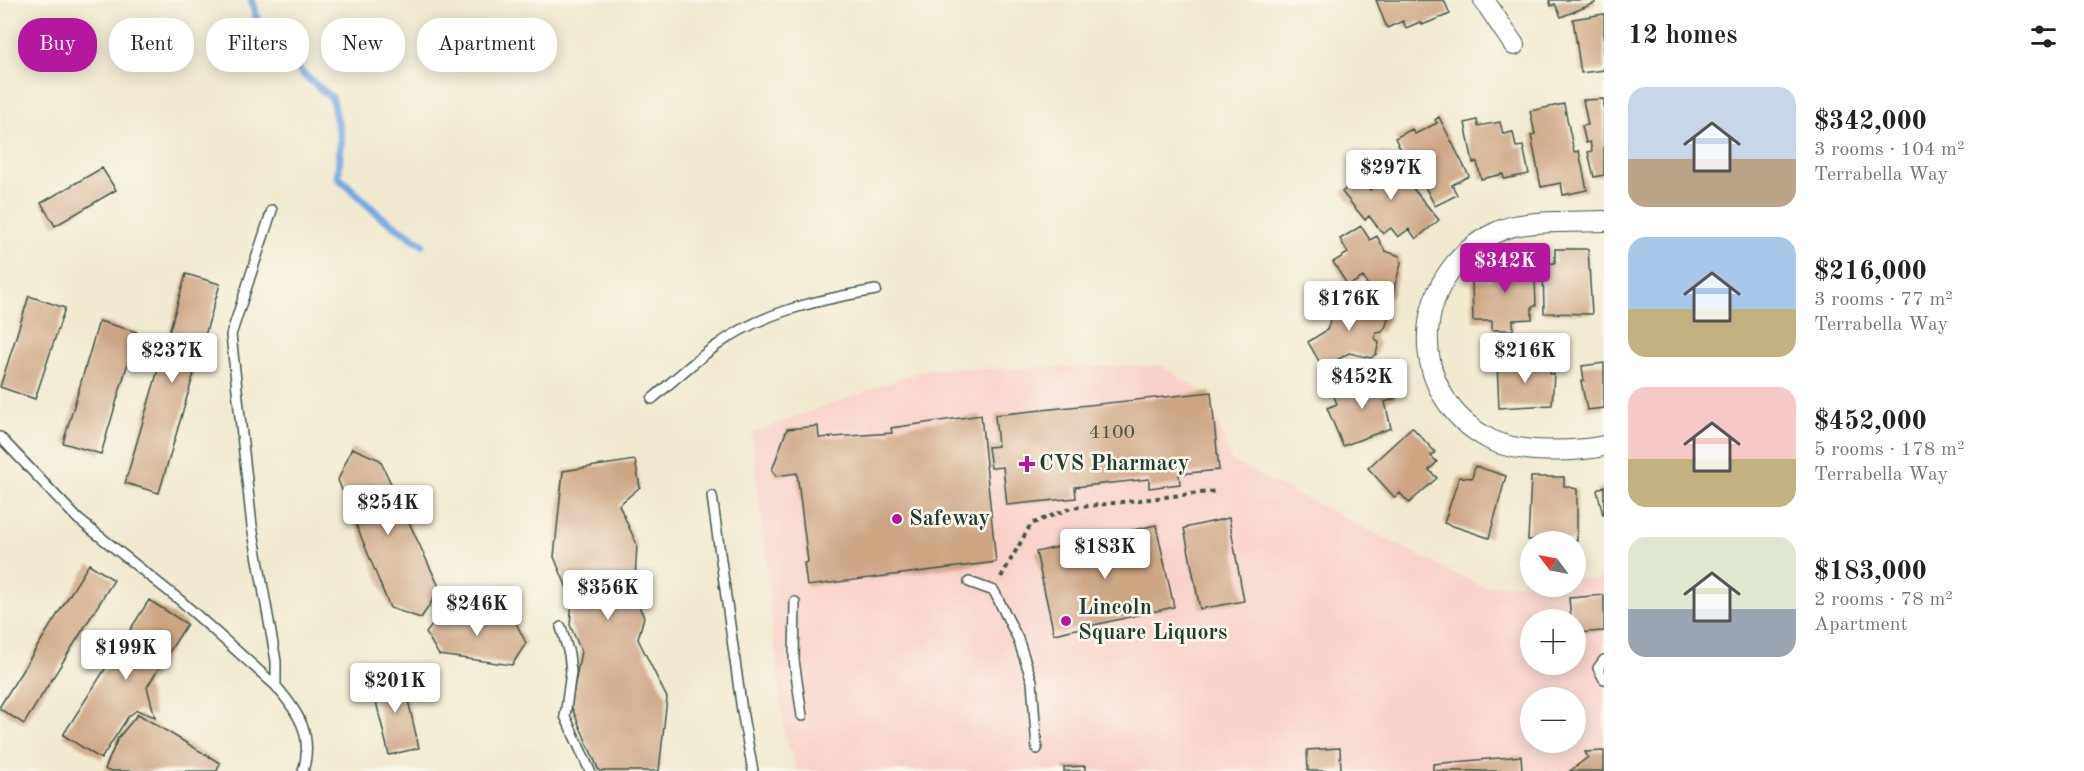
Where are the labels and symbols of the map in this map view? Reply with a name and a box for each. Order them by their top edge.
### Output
pin: $297K [1349,150,1433,201]
pin: $342K [1463,243,1547,294]
pin: $176K [1307,281,1391,332]
pin: $237K [130,333,214,384]
pin: $216K [1483,333,1567,384]
pin: $452K [1320,359,1404,410]
house number: 4100 [1089,423,1135,443]
place label: CVS Pharmacy [1039,453,1189,475]
marker: CVS Pharmacy [1020,457,1034,471]
pin: $254K [346,485,430,536]
place label: Safeway [909,508,990,530]
marker: Safeway [890,512,904,526]
pin: $183K [1063,529,1147,580]
north arrow [1520,531,1586,597]
pin: $356K [566,570,650,621]
pin: $246K [435,586,519,637]
place label: Lincoln Square Liquors [1078,597,1228,644]
marker: Lincoln Square Liquors [1059,614,1073,628]
pin: $199K [84,630,168,681]
pin: $201K [353,663,437,714]

